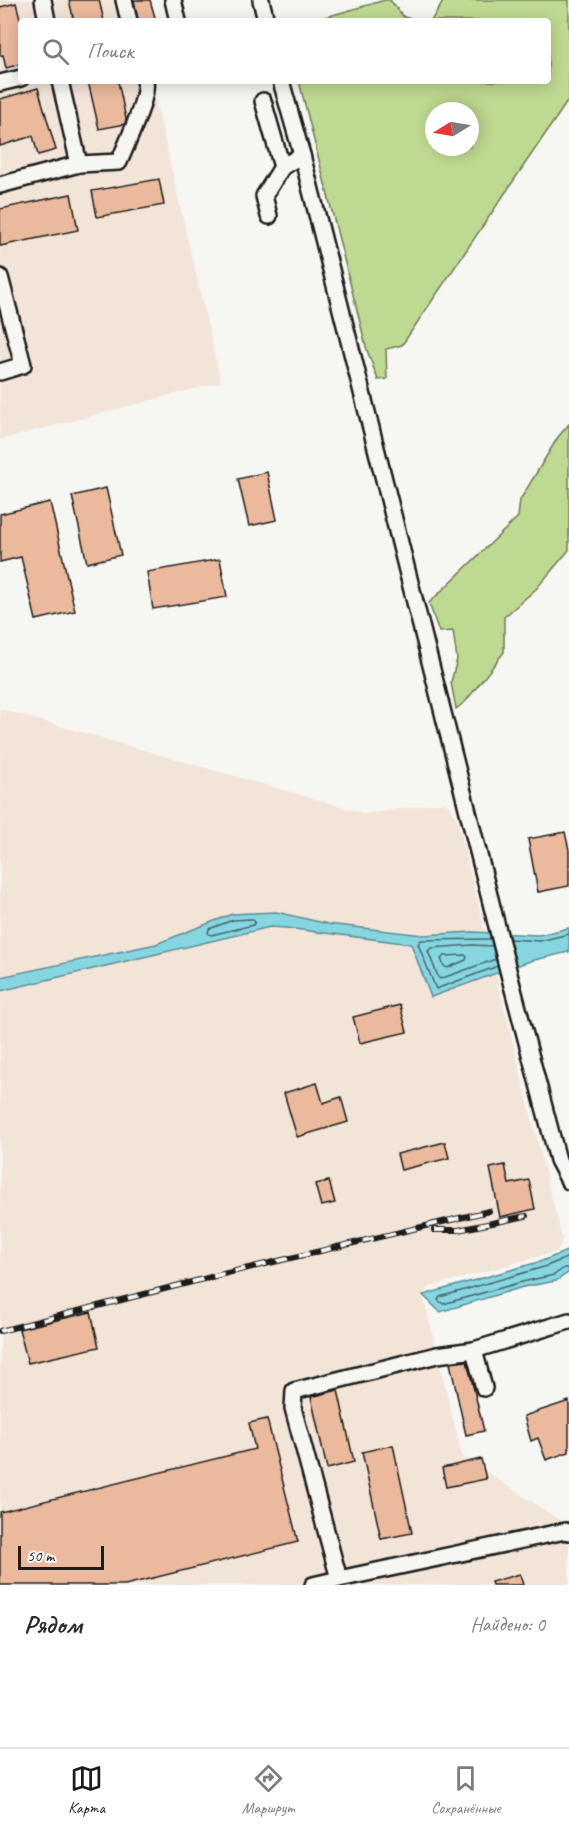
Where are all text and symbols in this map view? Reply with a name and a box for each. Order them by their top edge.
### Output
search box [18,18,551,84]
icon: search [39,35,72,68]
text: Поиск [87,37,133,65]
north arrow [425,102,479,156]
scale bar [18,1543,104,1570]
text: 50 m [27,1546,54,1566]
text: Рядом [24,1608,82,1641]
text: Найдено: 0 [470,1612,545,1637]
tab: Карта [68,1762,105,1818]
tab: Маршрут [242,1762,294,1818]
tab: Сохранённые [431,1762,501,1818]

